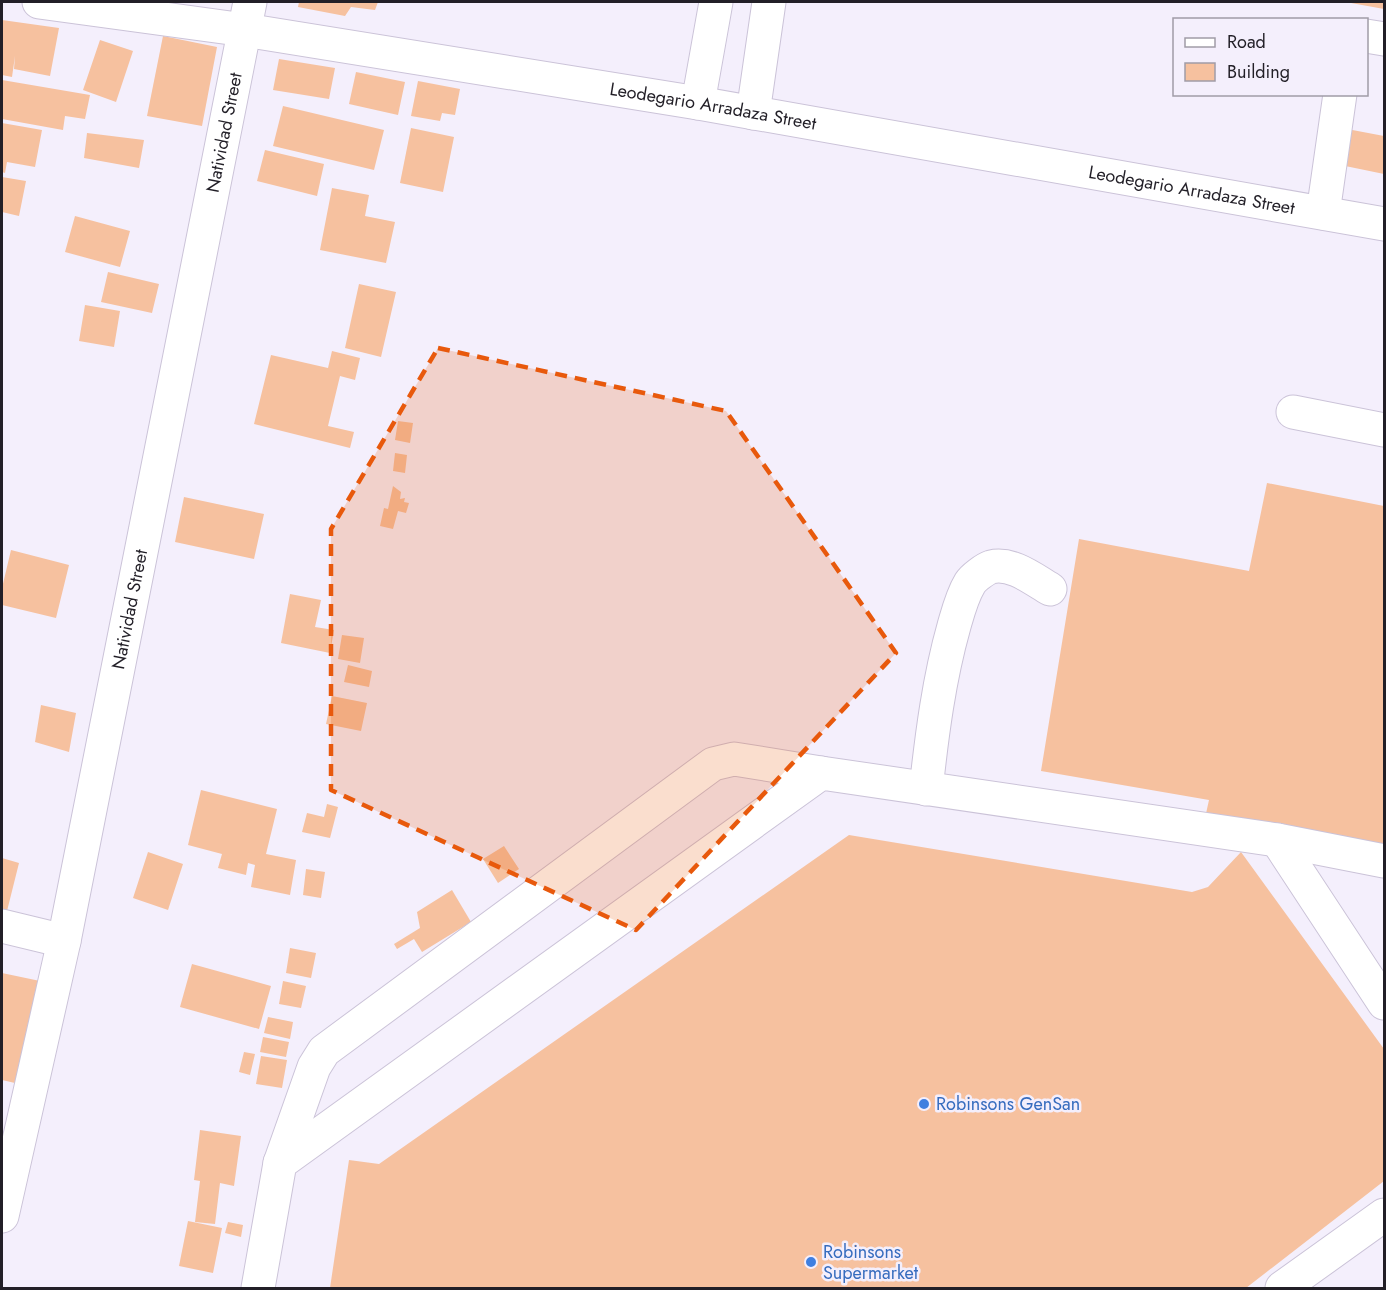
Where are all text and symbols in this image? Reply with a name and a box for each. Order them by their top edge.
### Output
legend [1173,18,1368,96]
text: Road [1227,29,1266,55]
text: Building [1227,59,1290,85]
street label: Natividad Street [200,70,249,195]
street label: Leodegario Arradaza Street [608,76,819,137]
street label: Leodegario Arradaza Street [1086,159,1297,221]
street label: Natividad Street [105,546,154,672]
place label: Robinsons GenSan [936,1091,1080,1117]
marker: Robinsons GenSan [917,1097,931,1111]
place label: Robinsons Supermarket [823,1239,919,1286]
marker: Robinsons Supermarket [804,1255,818,1269]

